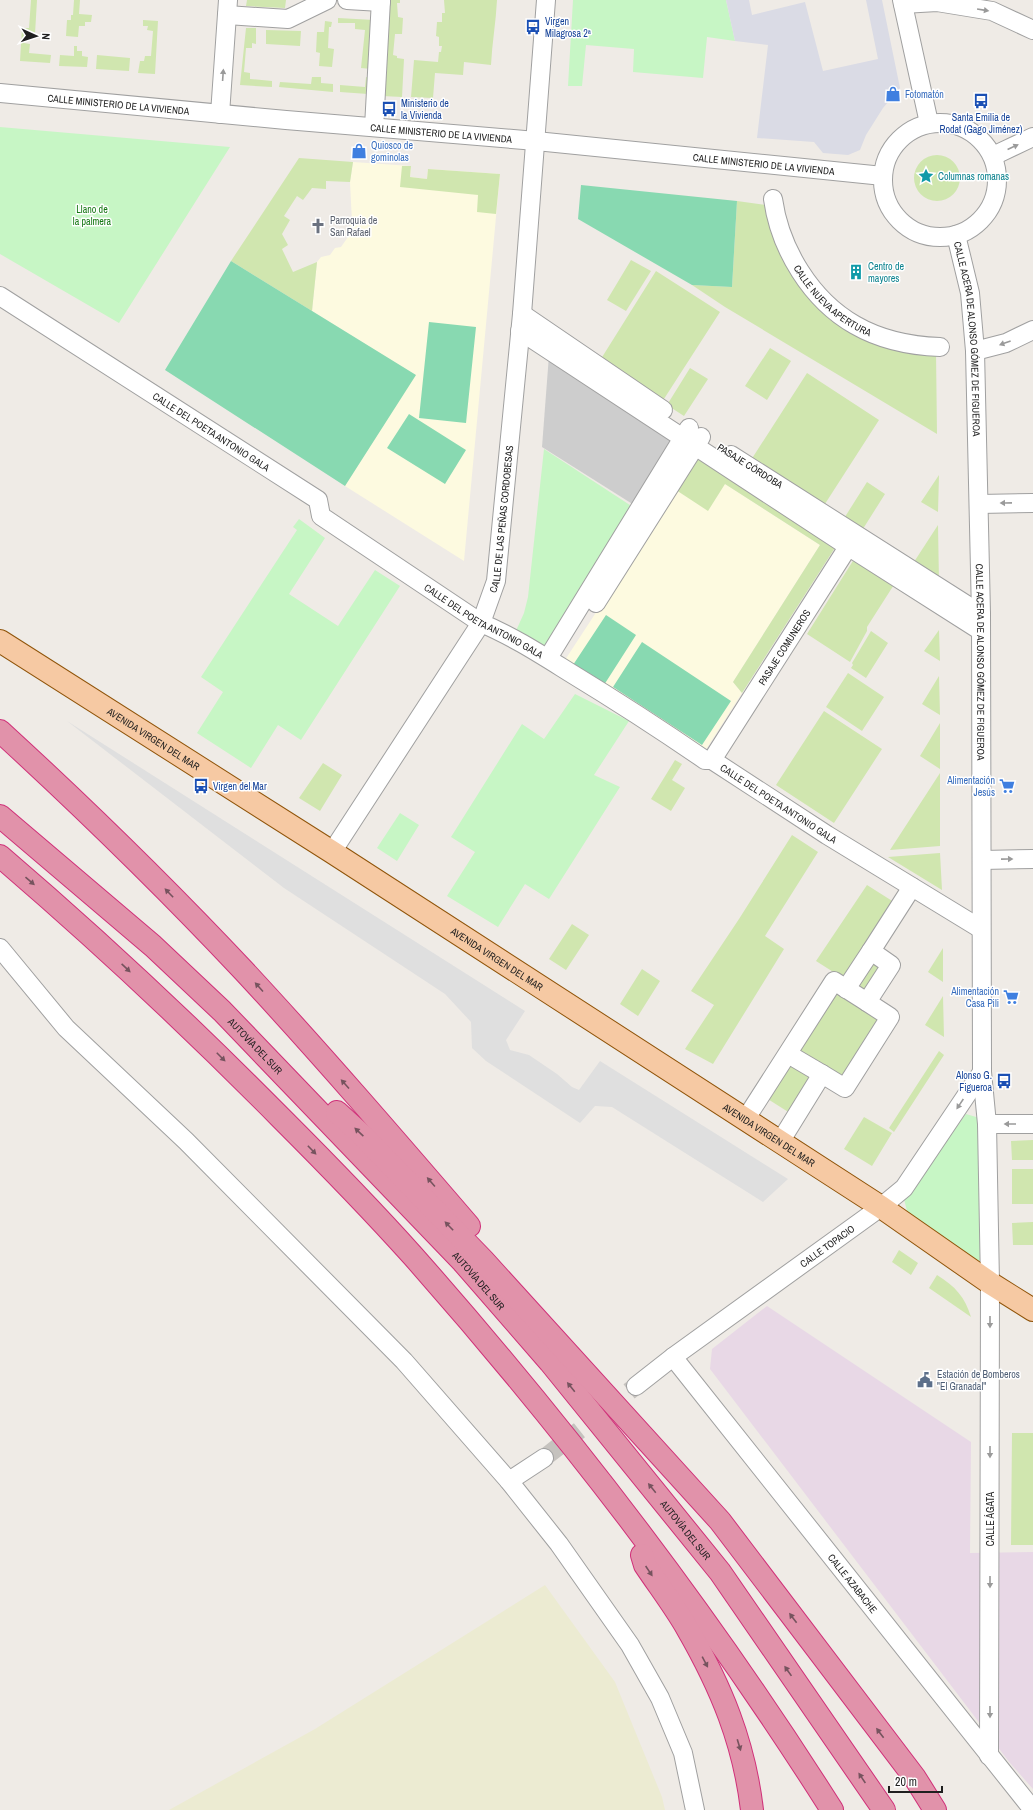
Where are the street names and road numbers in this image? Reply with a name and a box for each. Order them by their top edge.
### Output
street label: CALLE MINISTERIO DE LA VIVIENDA [47,91,190,117]
street label: CALLE MINISTERIO DE LA VIVIENDA [370,121,513,146]
street label: CALLE MINISTERIO DE LA VIVIENDA [692,150,836,178]
street label: CALLE ACERA DE ALONSO GÓMEZ DE FIGUEROA [951,240,983,437]
street label: CALLE NUEVA APERTURA [791,262,874,339]
street label: CALLE DEL POETA ANTONIO GALA [150,389,273,474]
street label: PASAJE CÓRDOBA [715,441,786,492]
street label: CALLE DE LAS PEÑAS CORDOBESAS [486,444,516,594]
street label: CALLE ACERA DE ALONSO GÓMEZ DE FIGUEROA [973,564,988,761]
street label: CALLE DEL POETA ANTONIO GALA [422,580,546,661]
street label: PASAJE COMUNEROS [755,606,813,687]
street label: AVENIDA VIRGEN DEL MAR [104,704,202,773]
street label: CALLE DEL POETA ANTONIO GALA [718,761,840,846]
street label: AVENIDA VIRGEN DEL MAR [448,924,546,993]
street label: AUTOVÍA DEL SUR [225,1014,286,1077]
street label: AVENIDA VIRGEN DEL MAR [720,1100,818,1169]
street label: CALLE TOPACIO [797,1222,857,1270]
street label: AUTOVÍA DEL SUR [449,1248,508,1312]
street label: CALLE ÁGATA [984,1491,997,1546]
street label: AUTOVÍA DEL SUR [657,1497,714,1562]
street label: CALLE AZABACHE [825,1551,880,1616]

